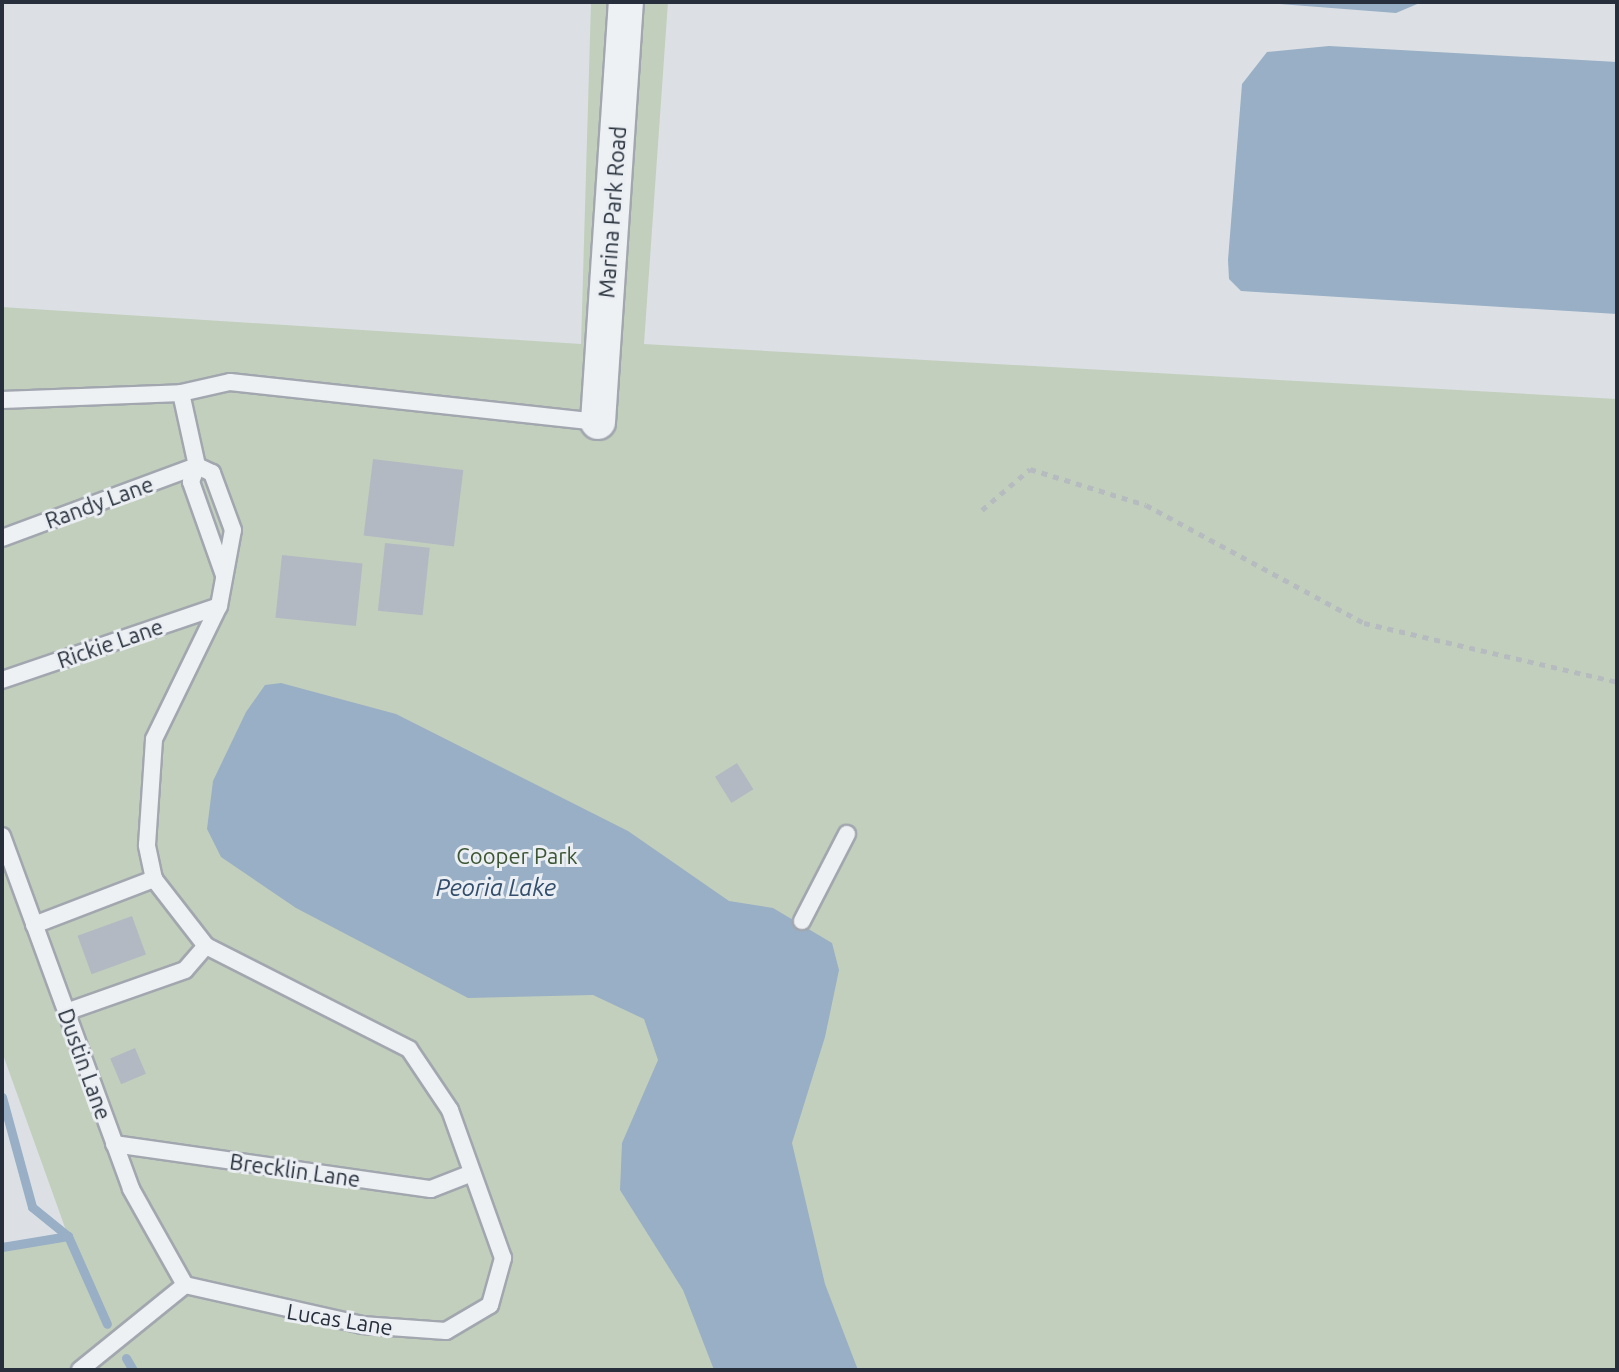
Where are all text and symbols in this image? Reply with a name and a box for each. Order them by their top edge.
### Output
street label: Marina Park Road [593,125,631,299]
street label: Randy Lane [41,470,157,534]
street label: Rickie Lane [54,613,166,673]
park label: Cooper Park [456,843,578,869]
water label: Peoria Lake [436,874,556,902]
street label: Dustin Lane [53,1005,117,1123]
street label: Brecklin Lane [228,1148,362,1192]
street label: Lucas Lane [285,1298,395,1340]

